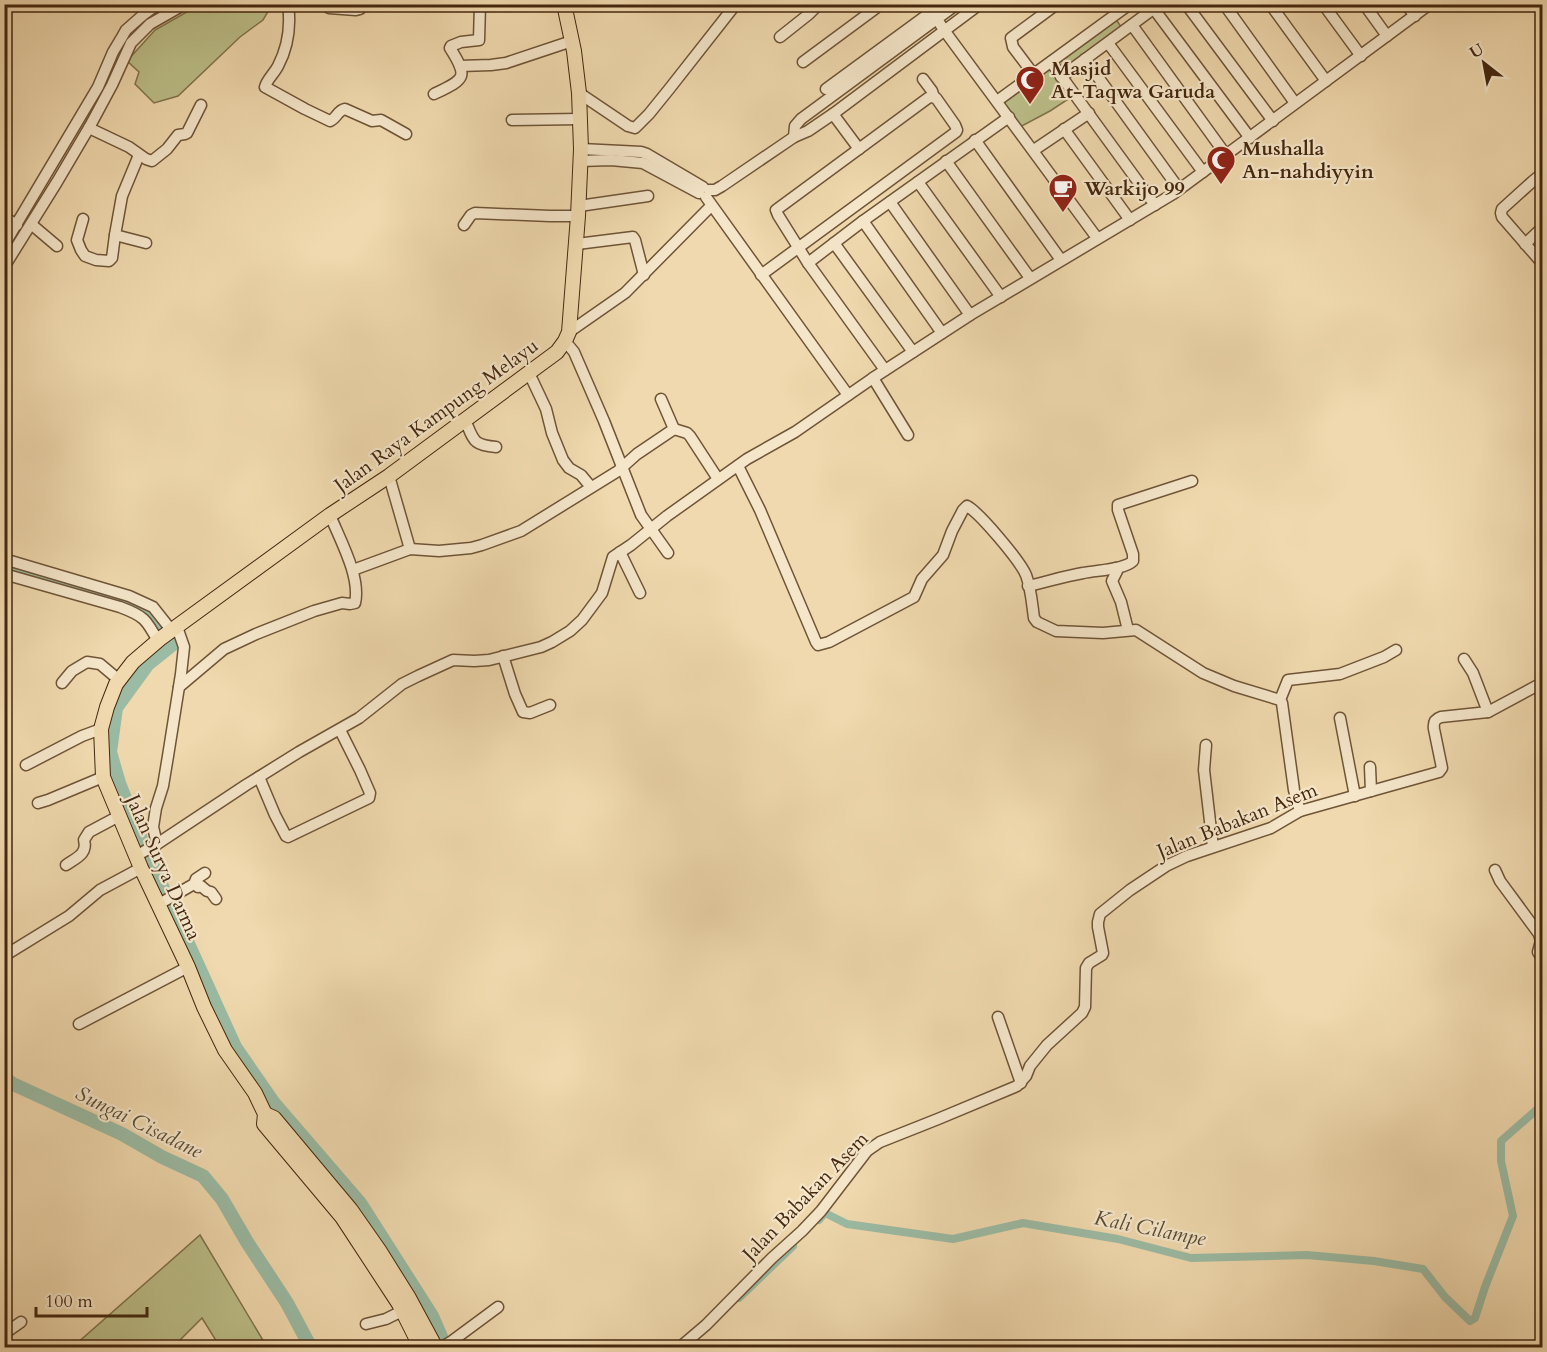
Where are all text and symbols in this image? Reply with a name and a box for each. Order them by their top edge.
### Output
north arrow [1454,33,1514,93]
text: U [1466,38,1488,64]
place label: Masjid At-Taqwa Garuda [1051,55,1215,105]
mosque icon: Masjid At-Taqwa Garuda [1014,64,1046,106]
place label: Mushalla An-nahdiyyin [1242,135,1374,185]
mosque icon: Mushalla An-nahdiyyin [1205,144,1237,186]
cafe icon: Warkijo 99 [1047,172,1079,214]
place label: Warkijo 99 [1083,175,1185,202]
street label: Jalan Raya Kampung Melayu [326,332,544,500]
street label: Jalan Babakan Asem [1150,776,1321,866]
street label: Jalan Surya Darma [118,787,208,945]
water label: Sungai Cisadane [70,1079,208,1166]
street label: Jalan Babakan Asem [734,1126,874,1269]
water label: Kali Cilampe [1092,1203,1209,1254]
scale bar [36,1280,147,1318]
text: 100 m [45,1289,93,1314]

